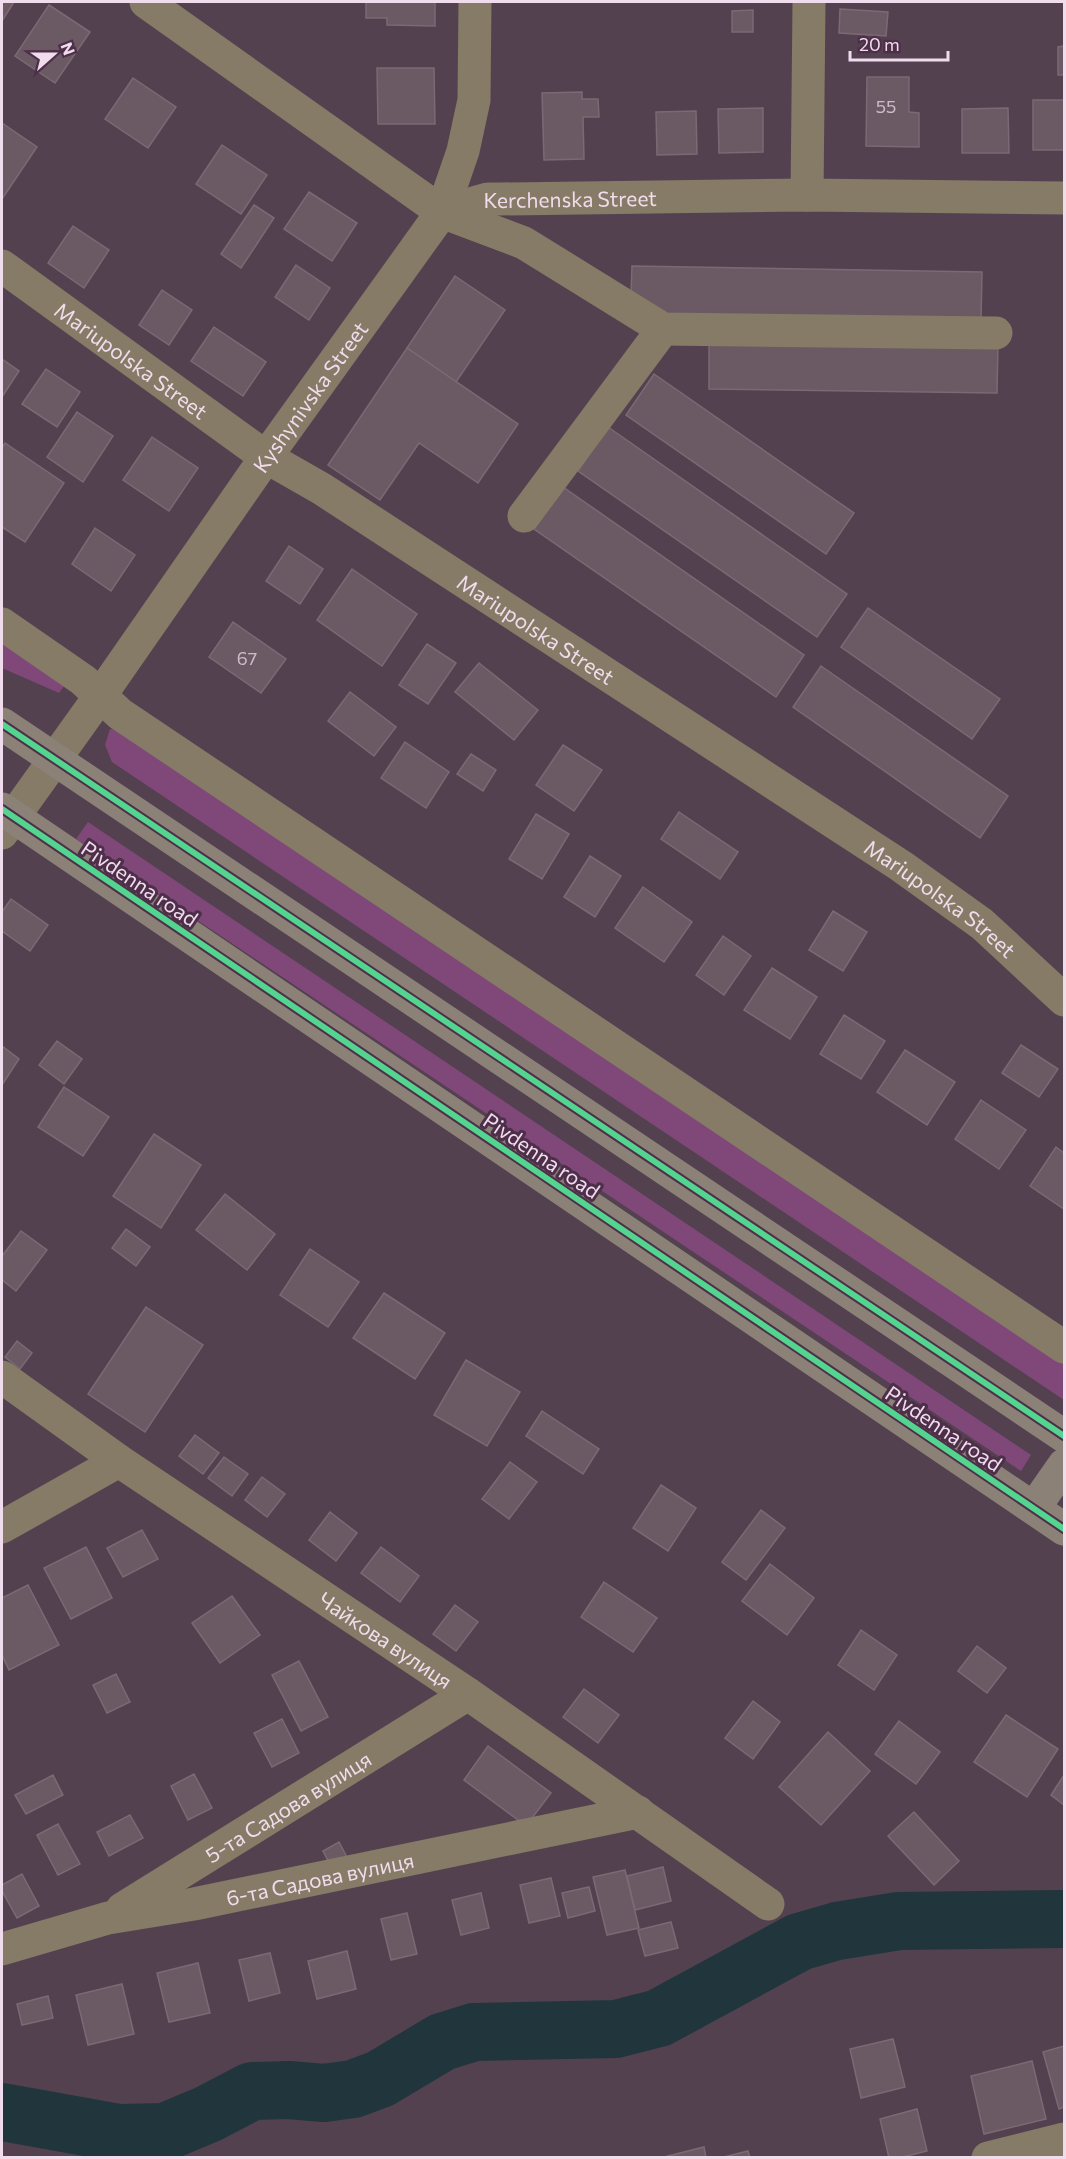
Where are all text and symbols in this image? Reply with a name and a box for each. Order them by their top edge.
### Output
north arrow [24,24,84,84]
scale bar [850,24,948,62]
text: 20 m [859,33,900,55]
text: N [57,39,79,57]
house number: 55 [876,95,896,117]
street label: Kerchenska Street [483,184,657,212]
street label: Mariupolska Street [51,296,213,423]
street label: Kyshynivska Street [247,316,372,477]
street label: Mariupolska Street [453,568,619,689]
house number: 67 [237,647,257,669]
street label: Mariupolska Street [860,834,1021,962]
street label: Pivdenna road [77,835,203,931]
street label: Pivdenna road [479,1107,605,1203]
street label: Pivdenna road [881,1380,1007,1476]
street label: Чайкова вулиця [314,1586,457,1693]
street label: 5-та Садова вулиця [200,1745,375,1867]
street label: 6-та Садова вулиця [224,1846,416,1910]

